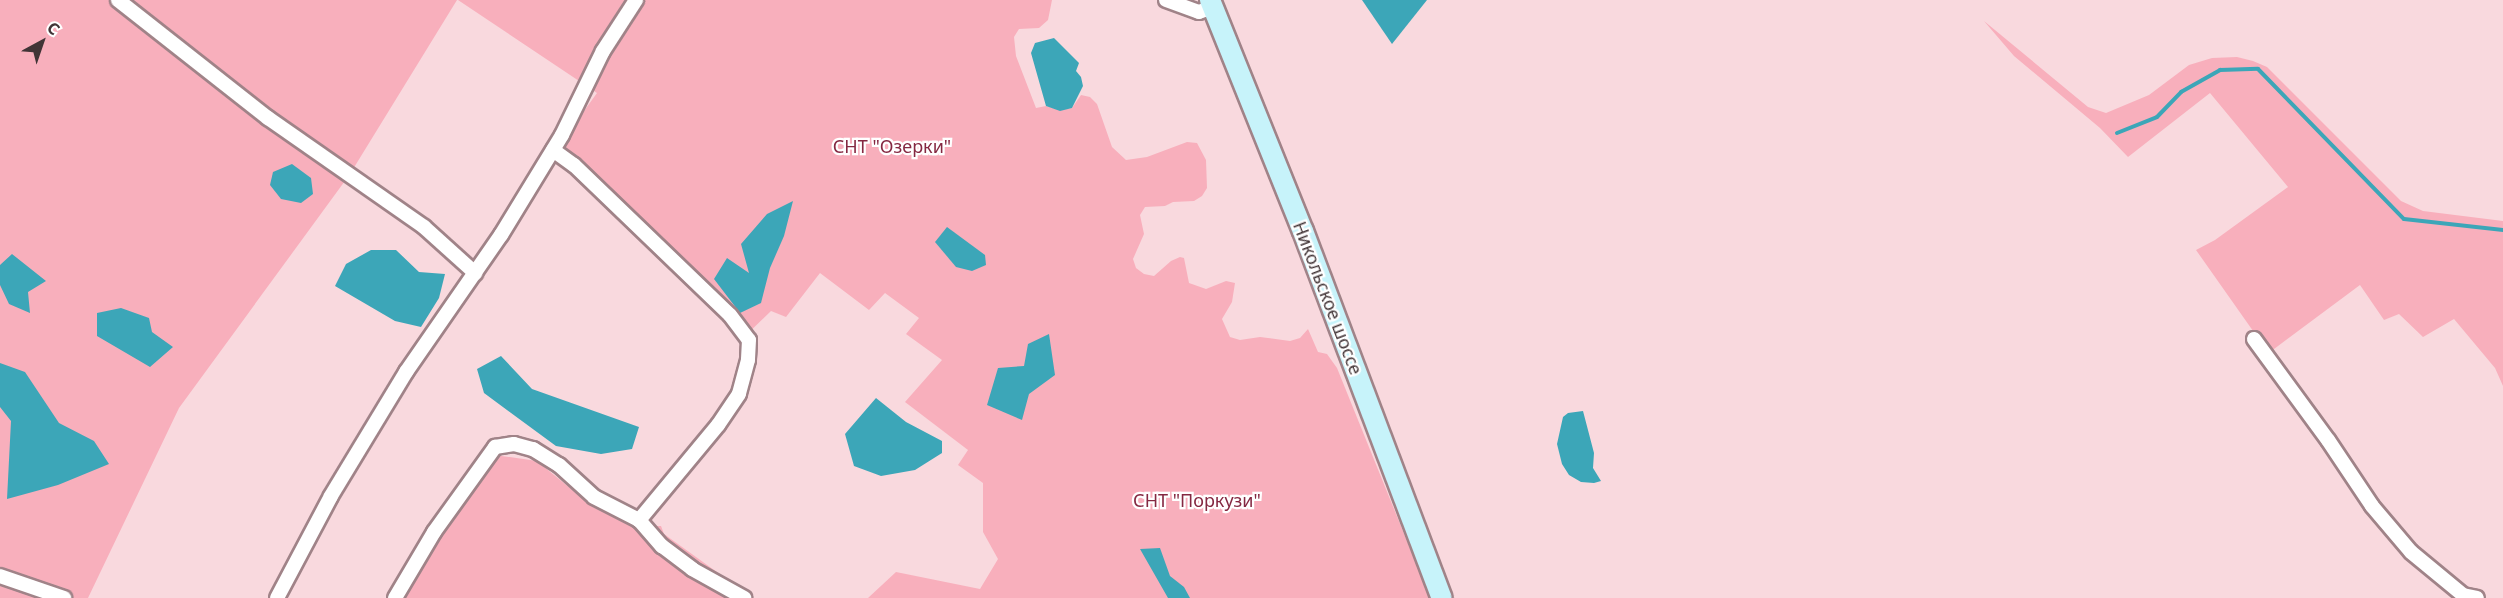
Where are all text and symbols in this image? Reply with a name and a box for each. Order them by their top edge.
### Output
north arrow [12,12,72,72]
text: С [43,16,65,40]
park label: СНТ "Озерки" [833,135,951,157]
street label: Никольское шоссе [1289,218,1367,378]
park label: СНТ "Поркузи" [1133,489,1261,511]

